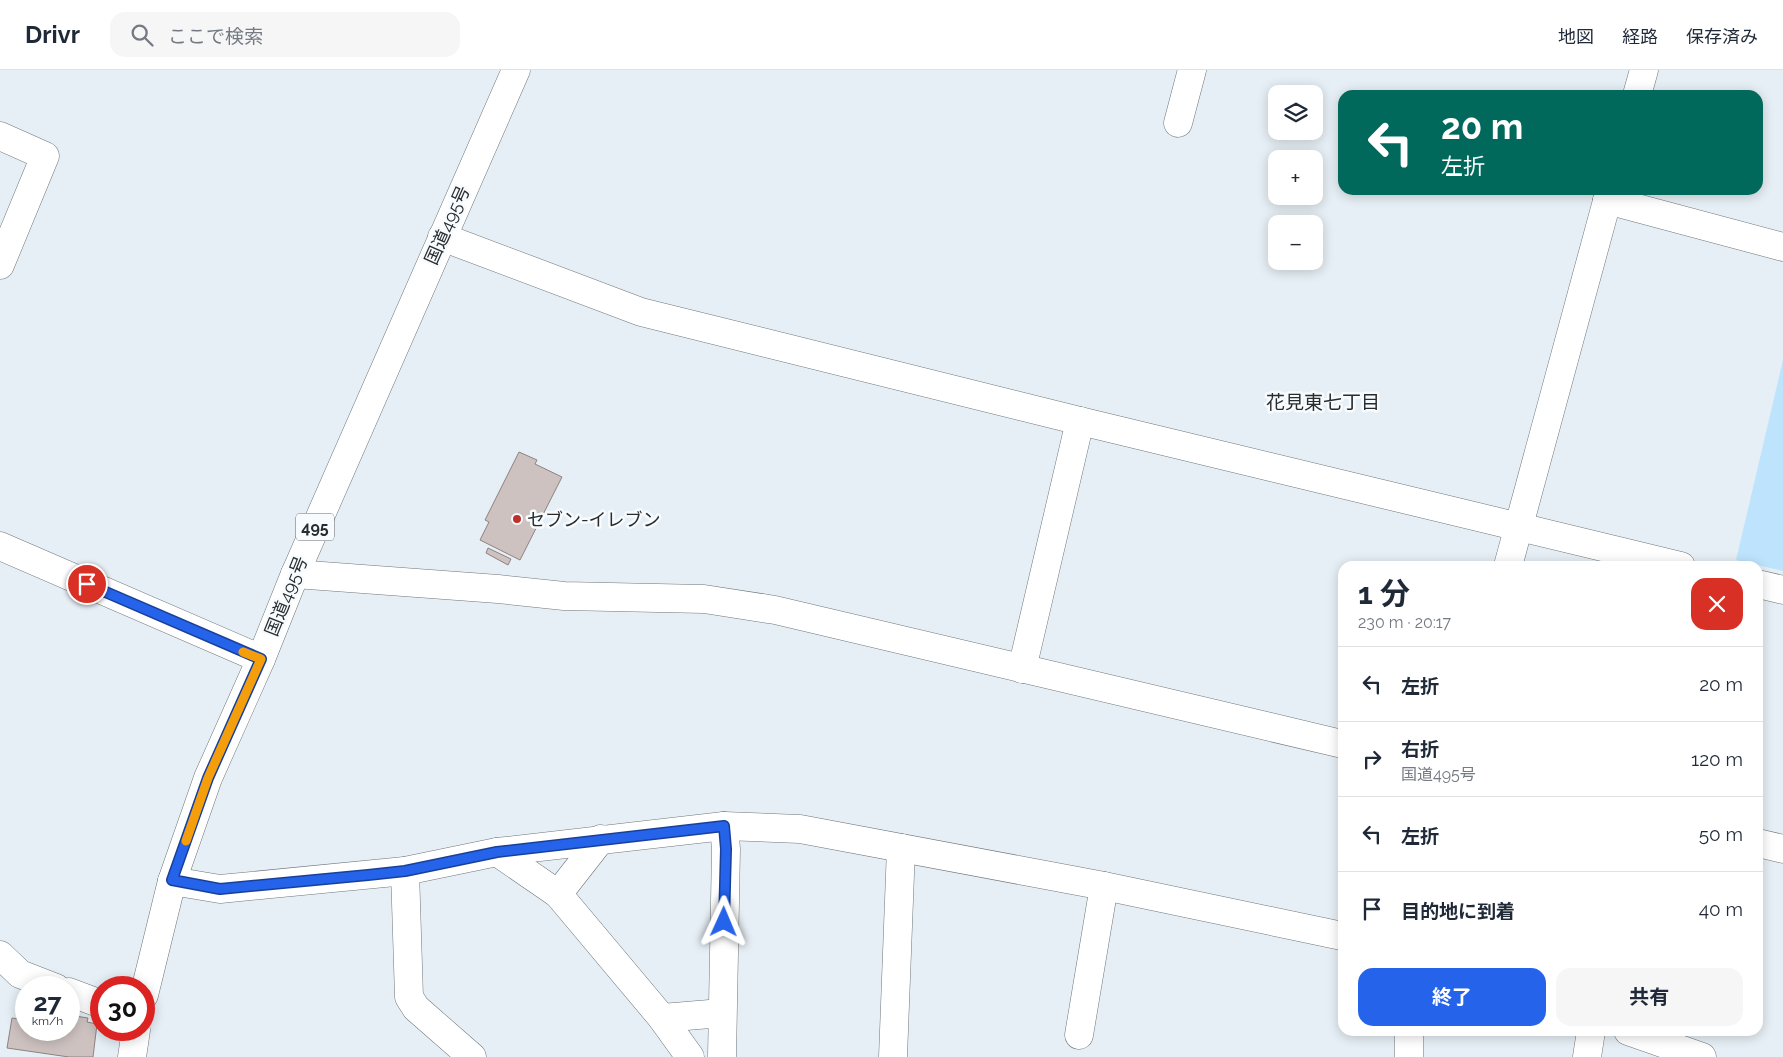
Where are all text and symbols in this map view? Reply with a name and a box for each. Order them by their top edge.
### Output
search box [110,12,460,57]
text: Drivr [25,20,80,49]
icon: search [128,21,156,49]
text: ここで検索 [168,25,263,47]
text: 地図 [1558,26,1594,47]
text: 経路 [1622,26,1658,47]
text: 保存済み [1686,26,1758,47]
map controls [1268,85,1323,270]
button: layers [1268,85,1323,140]
text: 20 m [1441,106,1523,147]
icon: left [1358,110,1423,175]
button: + [1268,150,1323,205]
text: 左折 [1441,153,1485,179]
street label: 国道495号 [420,182,474,268]
button: − [1268,215,1323,270]
district label: 花見東七丁目 [1266,391,1380,413]
place label: セブン-イレブン [527,509,661,530]
marker: セブン-イレブン [511,513,523,525]
road number: 495 [296,514,334,541]
street label: 国道495号 [260,553,312,639]
pin [66,563,108,605]
icon: arrive [73,570,101,598]
text: 1 分 [1358,576,1410,611]
button: close [1691,578,1743,630]
text: 230 m · 20:17 [1358,613,1451,632]
icon: left [1358,670,1386,698]
text: 20 m [1699,673,1743,695]
text: 左折 [1401,675,1439,697]
text: 右折 [1401,738,1439,760]
icon: right [1358,745,1386,773]
text: 120 m [1691,748,1743,770]
text: 国道495号 [1401,765,1476,784]
icon: left [1358,820,1386,848]
text: 50 m [1699,823,1743,845]
text: 左折 [1401,825,1439,847]
position arrow [697,895,749,947]
icon: arrive [1358,895,1386,923]
text: 40 m [1699,898,1743,920]
text: 目的地に到着 [1401,900,1515,922]
button: 終了 [1358,968,1546,1026]
button: 共有 [1556,968,1743,1026]
speed limit sign: 30 [90,976,155,1041]
text: 27 [33,987,62,1017]
text: km/h [32,1014,63,1028]

